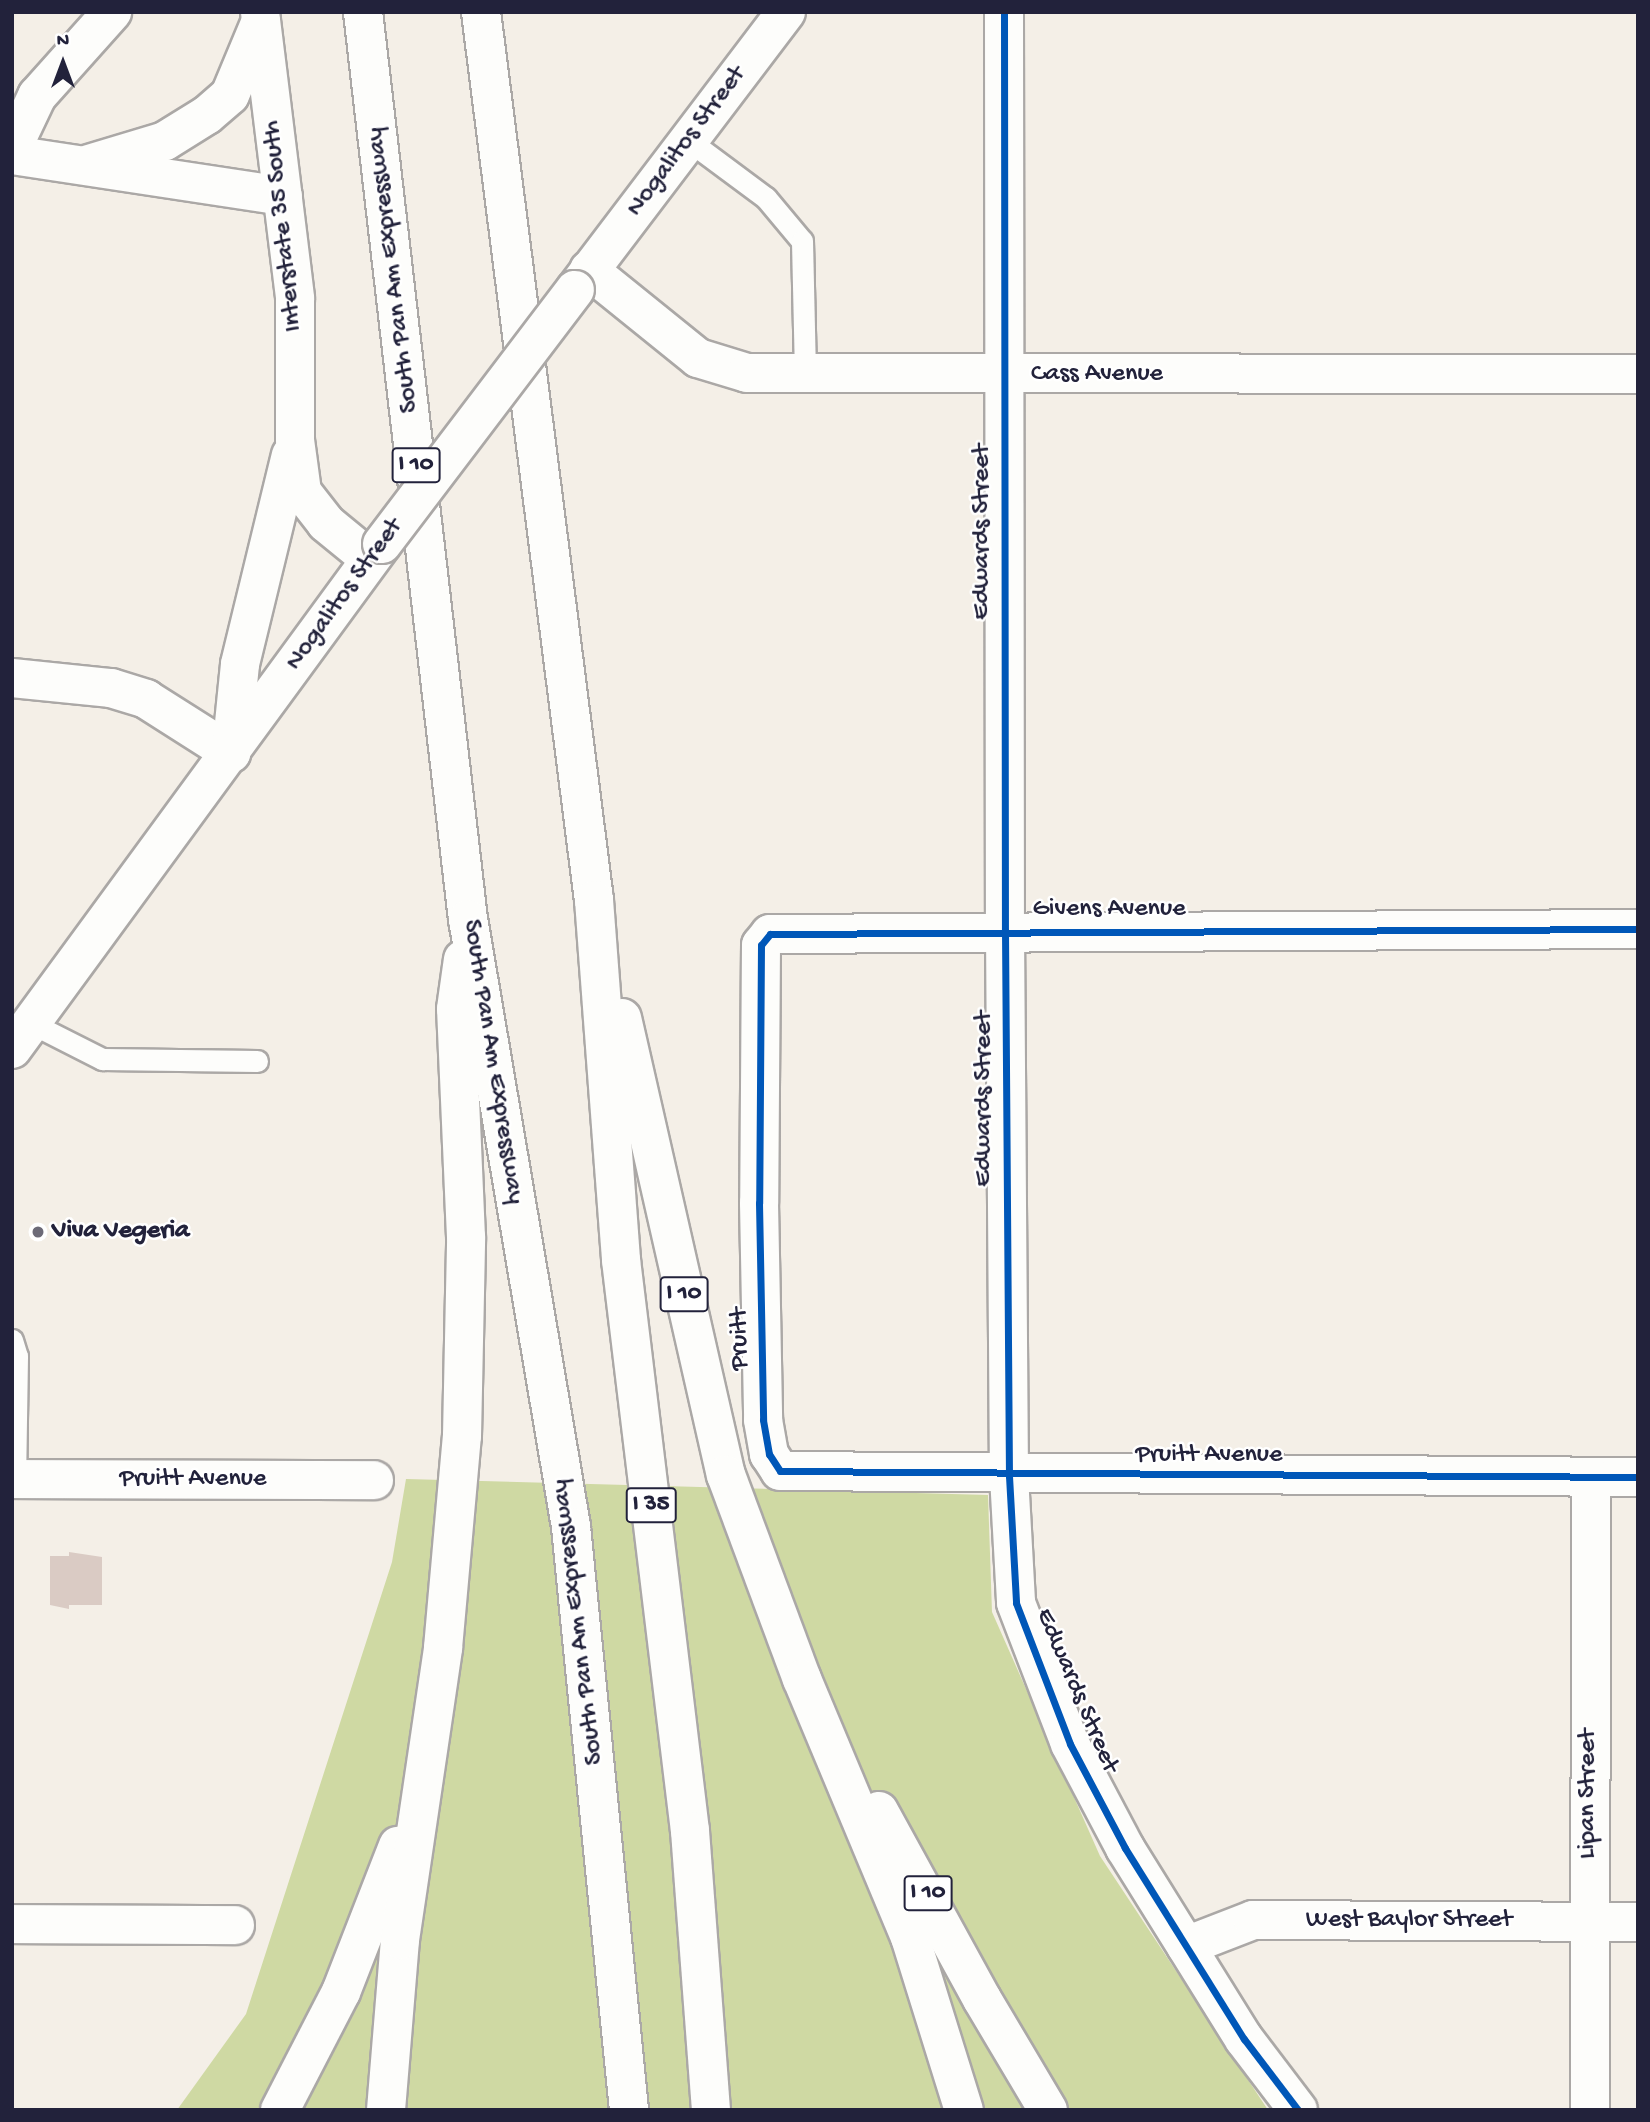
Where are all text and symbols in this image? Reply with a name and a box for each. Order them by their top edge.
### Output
north arrow [28,28,98,98]
text: N [57,30,69,53]
street label: Nogalitos Street [620,61,754,223]
street label: Interstate 35 South [257,119,311,333]
street label: South Pan Am Expressway [361,125,427,415]
street label: Cass Avenue [1031,359,1163,391]
road number: I 10 [392,444,440,486]
street label: Edwards Street [967,444,999,620]
street label: Nogalitos Street [279,513,411,677]
street label: Givens Avenue [1032,894,1186,926]
street label: South Pan Am Expressway [454,918,530,1206]
street label: Edwards Street [969,1011,1001,1187]
place label: Viva Vegeria [52,1216,190,1248]
marker: Viva Vegeria [30,1224,46,1240]
road number: I 10 [660,1274,708,1314]
street label: Pruitt [725,1307,757,1371]
street label: Pruitt Avenue [1136,1440,1282,1472]
street label: Pruitt Avenue [120,1464,266,1496]
street label: South Pan Am Expressway [546,1477,612,1767]
road number: I 35 [625,1484,677,1526]
street label: Edwards Street [1027,1604,1125,1778]
street label: Lipan Street [1573,1729,1605,1859]
road number: I 10 [904,1872,953,1914]
street label: West Baylor Street [1306,1905,1512,1937]

